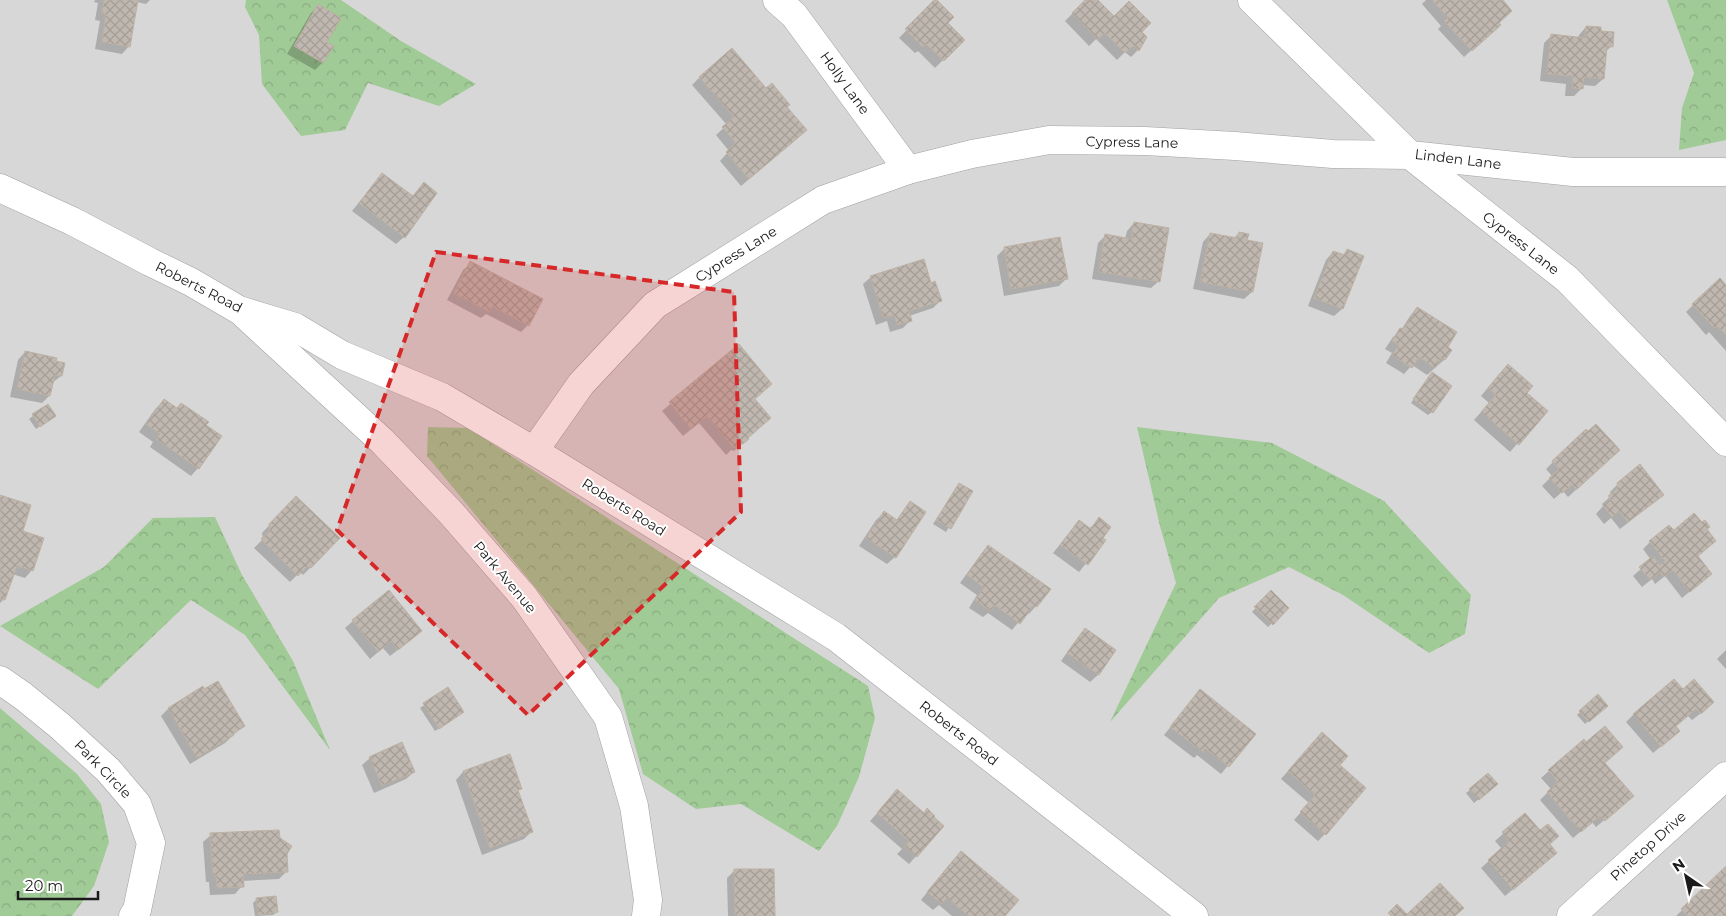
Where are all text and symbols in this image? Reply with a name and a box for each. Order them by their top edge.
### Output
street label: Holly Lane [816,48,874,118]
street label: Cypress Lane [1086,132,1178,152]
street label: Linden Lane [1414,145,1502,173]
street label: Cypress Lane [1479,207,1563,279]
street label: Cypress Lane [692,222,780,286]
street label: Roberts Road [152,257,246,317]
street label: Roberts Road [579,474,669,540]
street label: Park Avenue [470,537,540,617]
street label: Roberts Road [916,697,1002,769]
street label: Park Circle [71,736,135,802]
street label: Pinetop Drive [1606,807,1690,885]
north arrow [1661,851,1711,901]
text: N [1669,855,1688,876]
scale bar [18,868,98,900]
text: 20 m [25,876,63,895]

